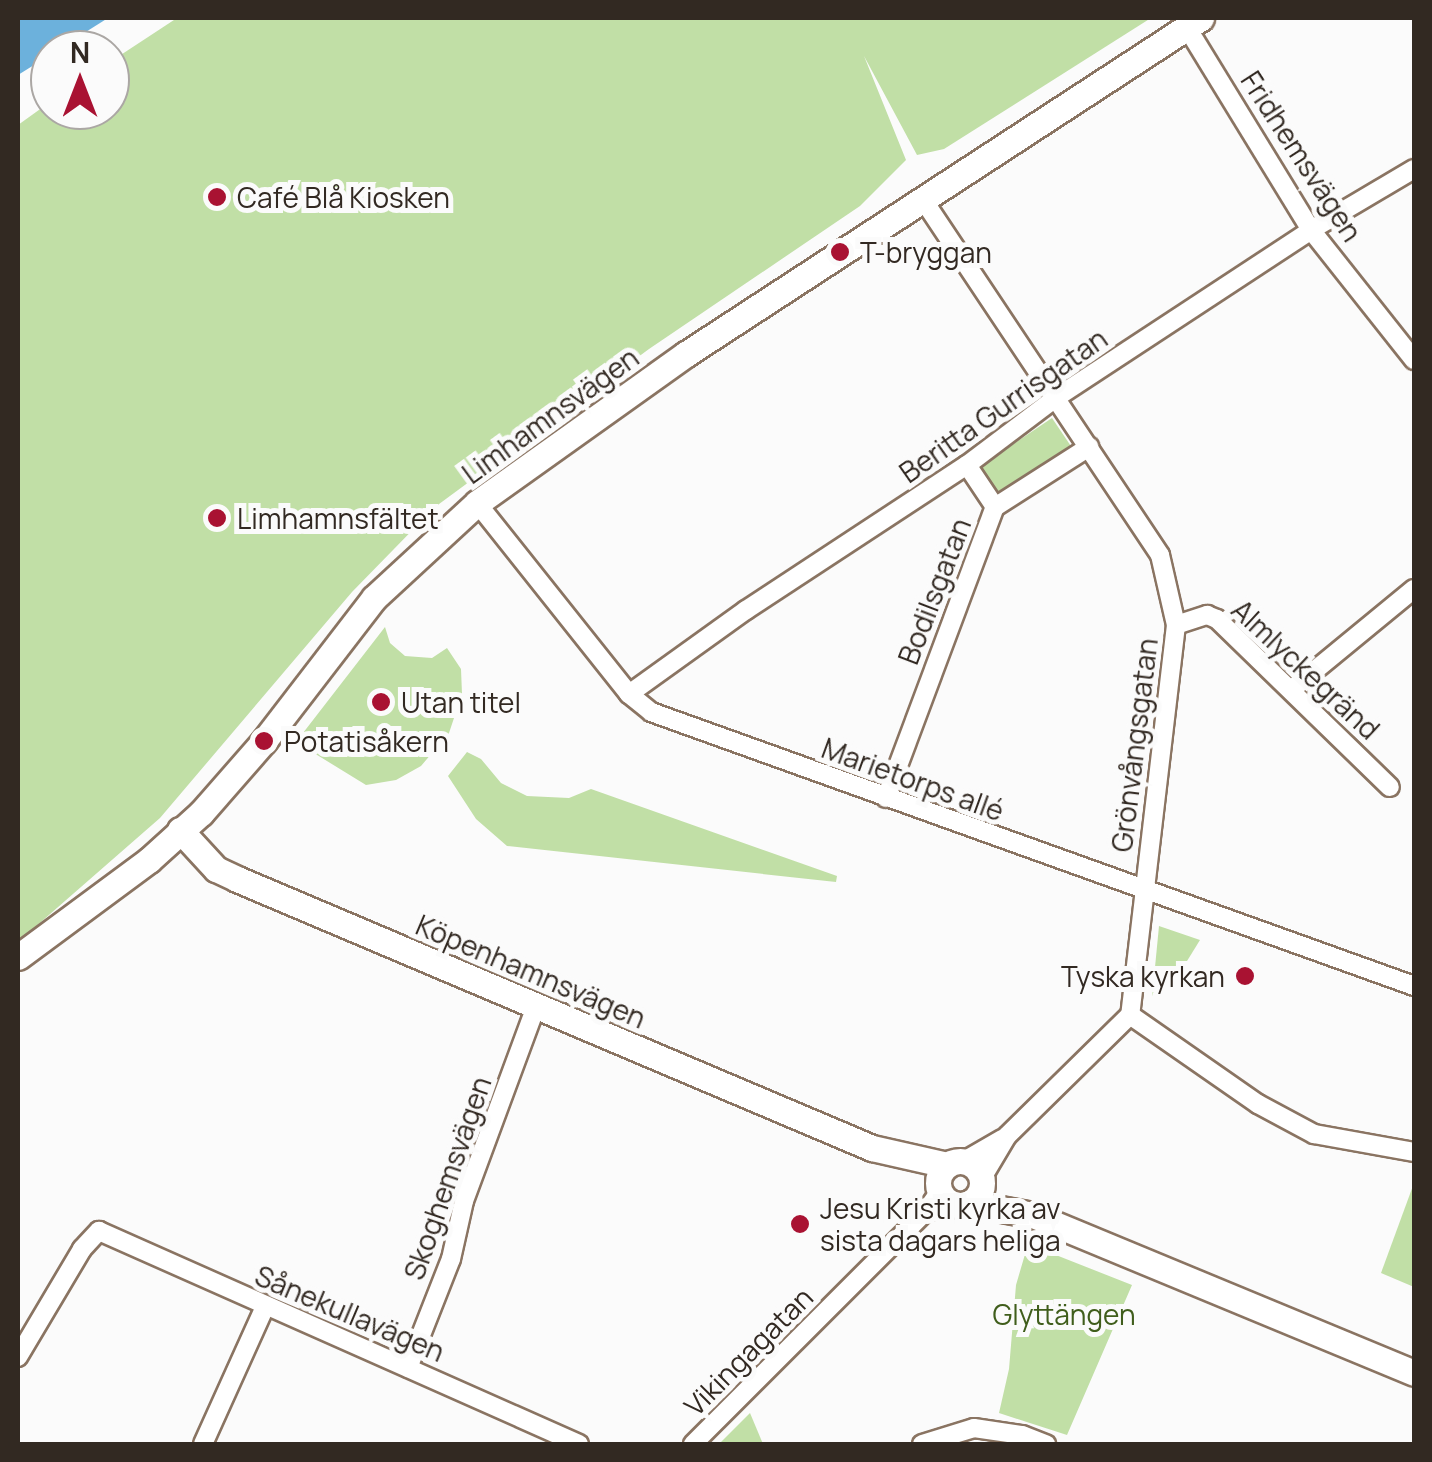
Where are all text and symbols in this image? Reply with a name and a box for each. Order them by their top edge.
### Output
north arrow [30,30,130,130]
text: N [70,33,90,71]
street label: Fridhemsvägen [1235,65,1369,247]
place label: Café Blå Kiosken [237,180,450,214]
marker: Café Blå Kiosken [206,186,228,208]
place label: T-bryggan [860,235,992,269]
marker: T-bryggan [829,241,851,263]
street label: Beritta Gurrisgatan [893,321,1113,489]
street label: Limhamnsvägen [455,340,645,490]
place label: Limhamnsfältet [237,501,439,535]
marker: Limhamnsfältet [206,507,228,529]
street label: Bodilsgatan [891,513,977,669]
street label: Almlyckegränd [1225,592,1387,746]
street label: Grönvångsgatan [1104,636,1164,854]
place label: Utan titel [401,685,521,719]
marker: Utan titel [370,691,392,713]
place label: Potatisåkern [284,724,449,758]
marker: Potatisåkern [253,730,275,752]
street label: Marietorps allé [817,731,1009,827]
street label: Köpenhamnsvägen [411,907,651,1035]
place label: Tyska kyrkan [1061,959,1225,993]
marker: Tyska kyrkan [1234,965,1256,987]
street label: Skoghemsvägen [397,1072,497,1284]
place label: Jesu Kristi kyrka av sista dagars heliga [820,1191,1061,1257]
marker: Jesu Kristi kyrka av sista dagars heliga [789,1213,811,1235]
street label: Sånekullavägen [250,1258,450,1368]
street label: Vikingagatan [677,1280,819,1422]
park label: Glyttängen [992,1297,1136,1331]

